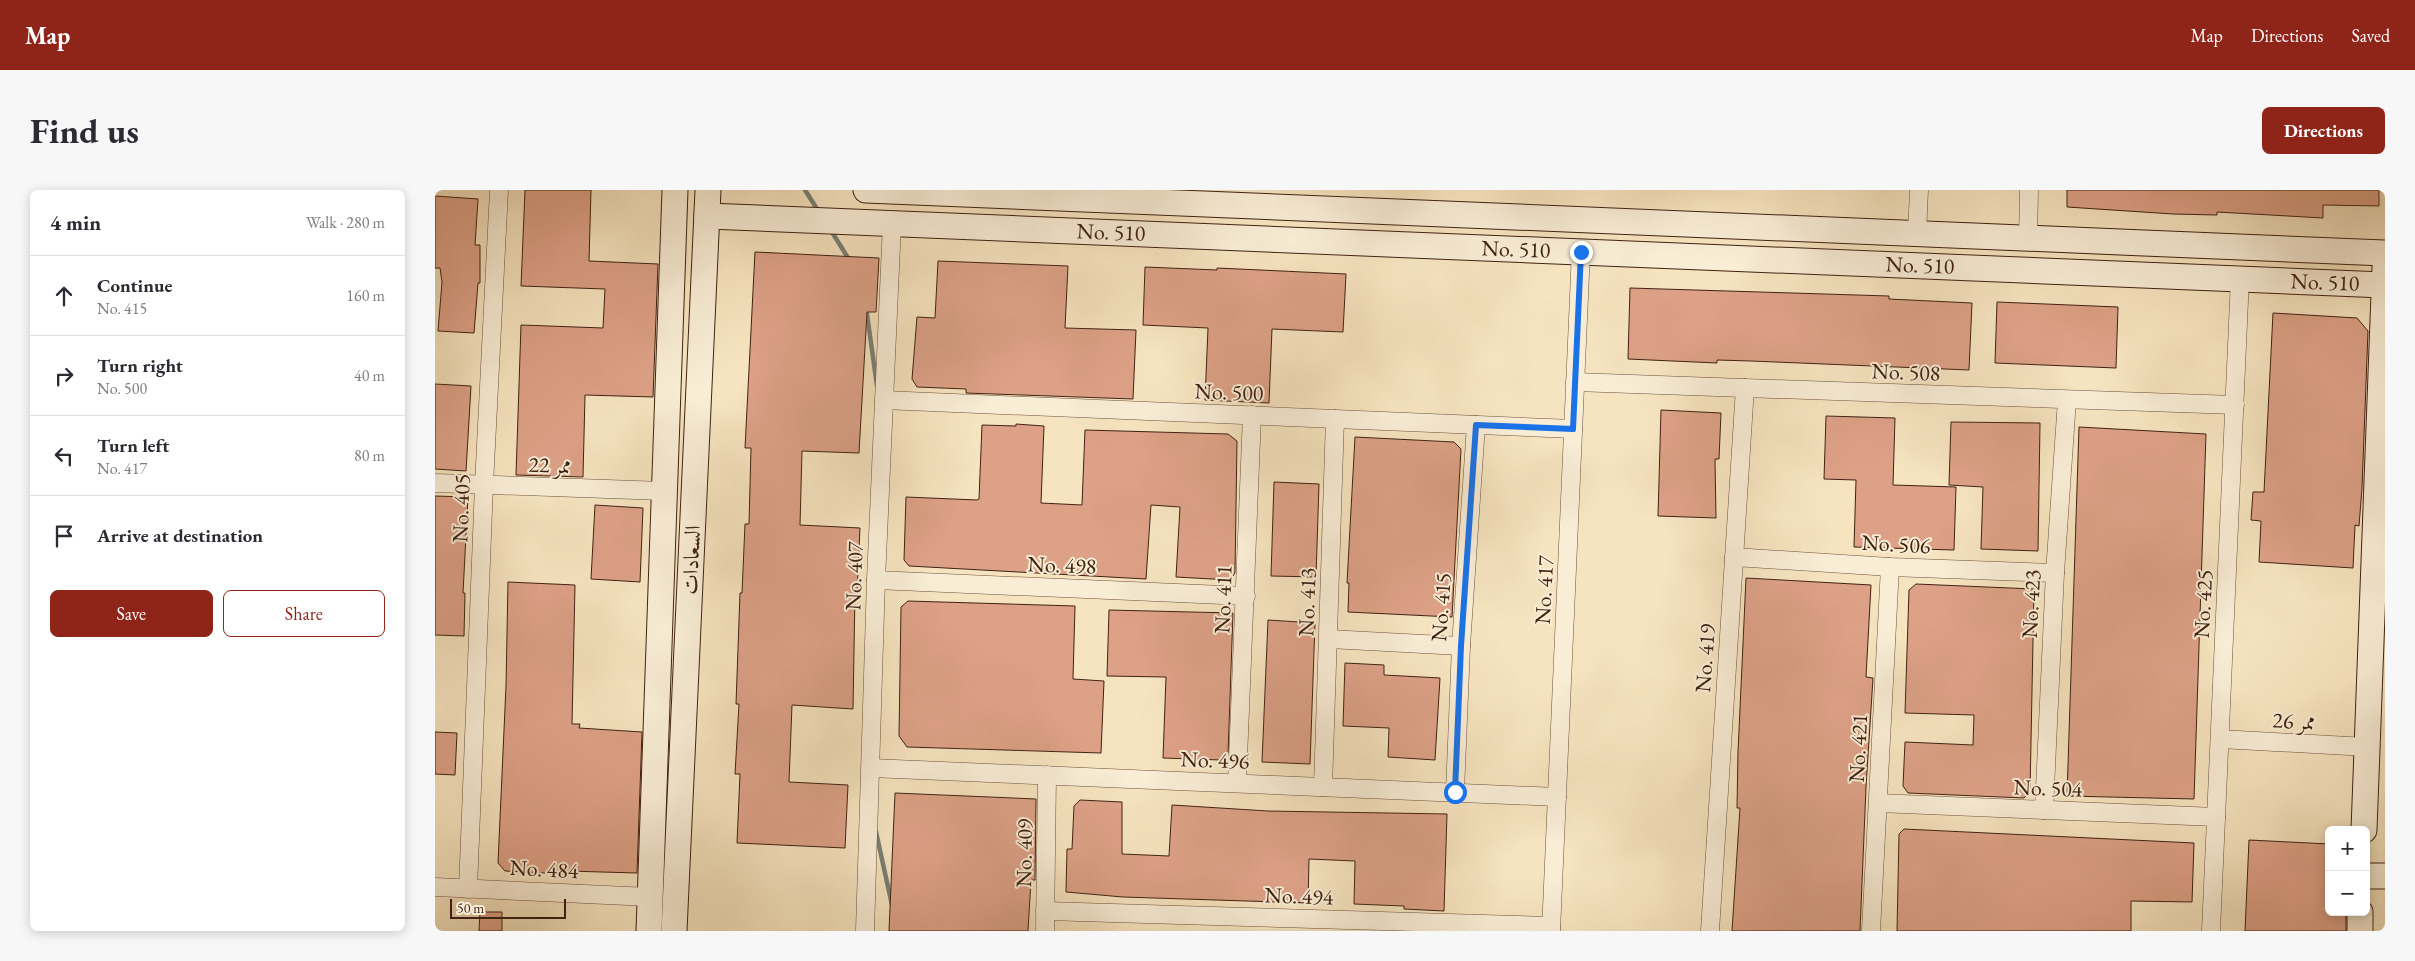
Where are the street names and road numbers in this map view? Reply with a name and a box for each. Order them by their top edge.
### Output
street label: No. 510 [1076,216,1146,248]
street label: No. 510 [1481,233,1551,265]
street label: No. 510 [1885,249,1955,281]
street label: No. 510 [2290,266,2360,298]
street label: No. 508 [1871,356,1941,388]
street label: No. 500 [1194,376,1264,408]
street label: ممر 22 [528,450,572,480]
street label: No. 405 [445,473,477,543]
street label: السعادات [675,525,707,595]
street label: No. 506 [1861,528,1932,560]
street label: No. 407 [838,541,870,611]
street label: No. 498 [1027,549,1097,581]
street label: No. 417 [1528,554,1560,625]
street label: No. 411 [1207,564,1239,634]
street label: No. 413 [1291,567,1323,637]
street label: No. 423 [2015,569,2047,639]
street label: No. 425 [2187,569,2219,639]
street label: No. 415 [1424,572,1458,642]
street label: No. 419 [1688,622,1722,693]
street label: ممر 26 [2272,705,2316,737]
street label: No. 421 [1842,713,1874,783]
street label: No. 496 [1180,744,1250,776]
street label: No. 504 [2013,772,2083,804]
street label: No. 409 [1009,818,1039,888]
street label: No. 484 [509,853,580,885]
street label: No. 494 [1264,880,1334,912]

